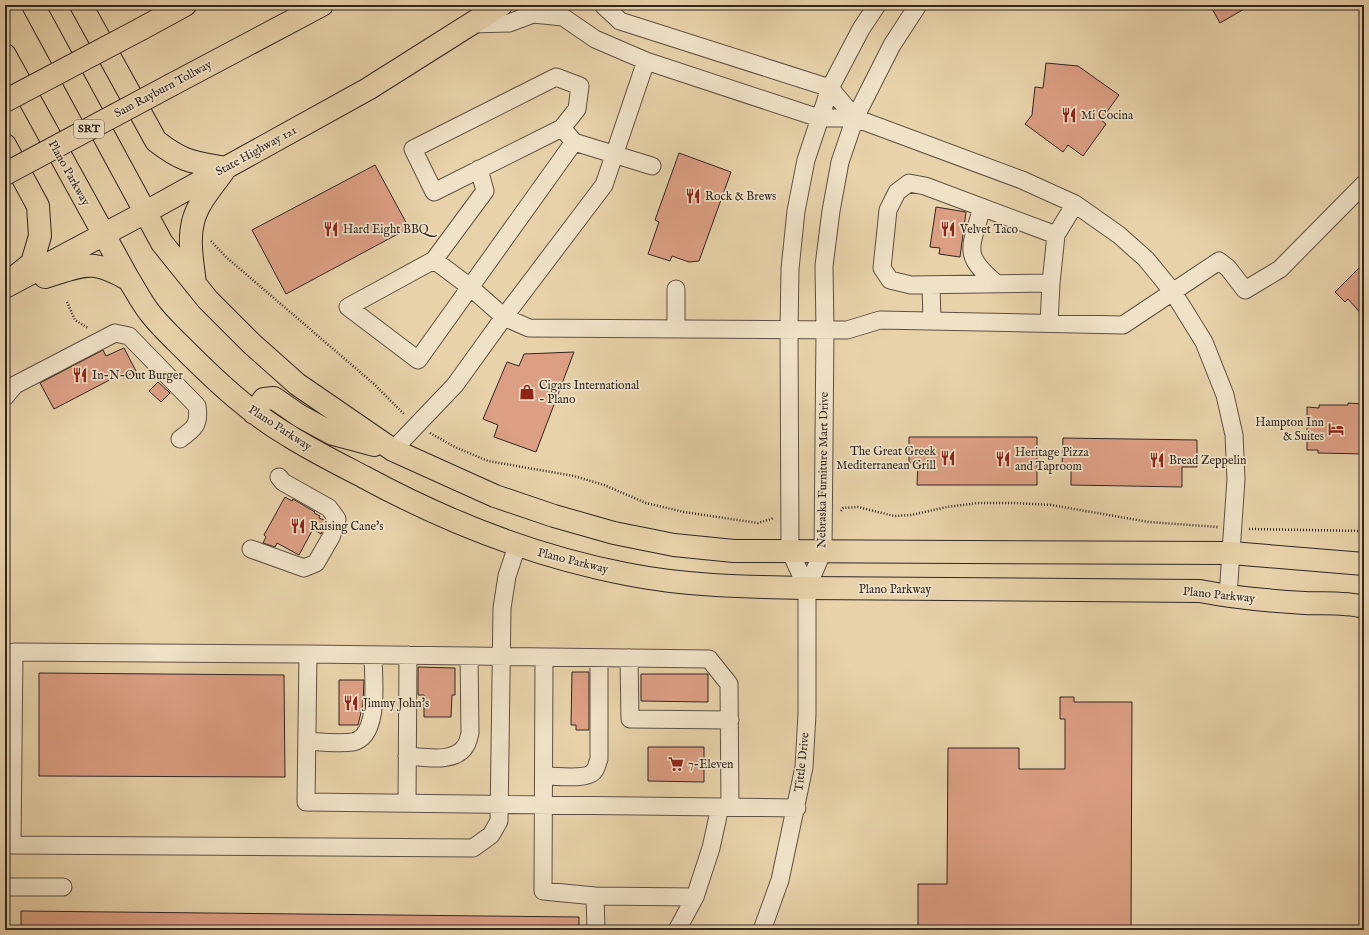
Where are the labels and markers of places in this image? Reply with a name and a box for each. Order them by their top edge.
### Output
restaurant icon: Mi Cocina [1060,106,1078,124]
place label: Mi Cocina [1081,108,1134,123]
restaurant icon: Rock & Brews [684,187,702,205]
place label: Rock & Brews [705,189,776,204]
restaurant icon: Hard Eight BBQ [322,220,340,238]
restaurant icon: Velvet Taco [939,220,957,238]
place label: Hard Eight BBQ [343,222,438,237]
place label: Velvet Taco [959,222,1019,237]
restaurant icon: In-N-Out Burger [71,366,89,384]
place label: In-N-Out Burger [92,368,184,383]
place label: Cigars International - Plano [539,378,640,407]
shop icon: Cigars International - Plano [518,383,536,401]
place label: Hampton Inn & Suites [1255,415,1325,444]
hotel icon: Hampton Inn & Suites [1327,420,1345,438]
place label: The Great Greek Mediterranean Grill [836,444,937,473]
place label: Heritage Pizza and Taproom [1015,445,1089,475]
restaurant icon: The Great Greek Mediterranean Grill [939,449,957,467]
restaurant icon: Heritage Pizza and Taproom [994,450,1012,468]
restaurant icon: Bread Zeppelin [1148,451,1166,469]
place label: Bread Zeppelin [1169,453,1247,469]
restaurant icon: Raising Cane's [289,517,307,535]
place label: Raising Cane's [310,519,384,534]
restaurant icon: Jimmy John's [342,694,360,712]
place label: Jimmy John's [361,696,429,712]
supermarket icon: 7-Eleven [667,755,685,773]
place label: 7-Eleven [688,757,734,772]

